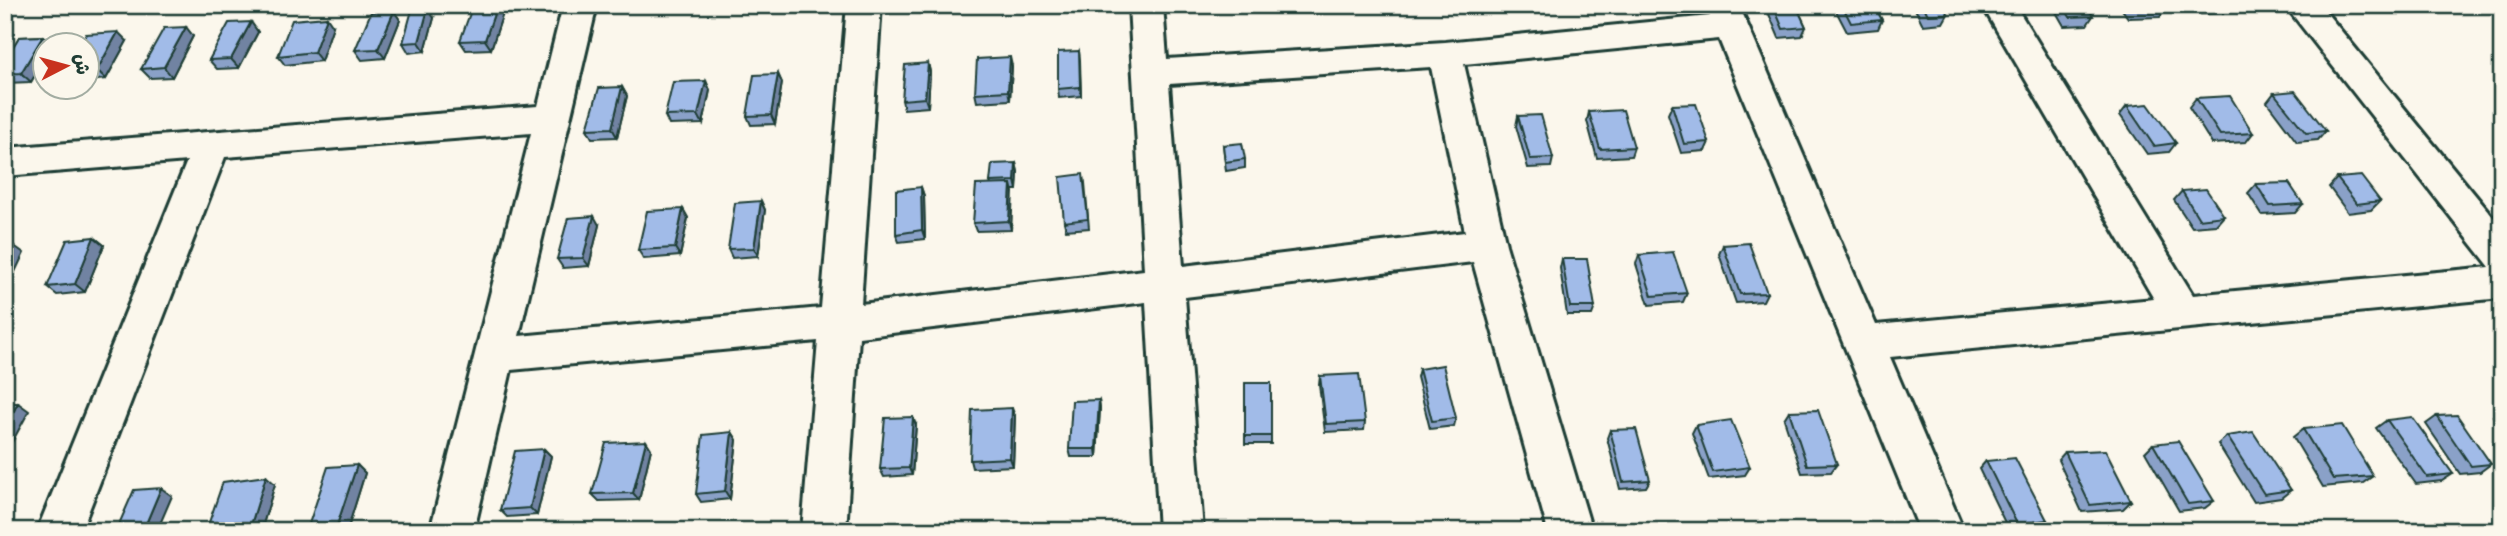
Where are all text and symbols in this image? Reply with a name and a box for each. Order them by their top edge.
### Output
north arrow [32,32,102,102]
text: ش [65,52,100,76]

